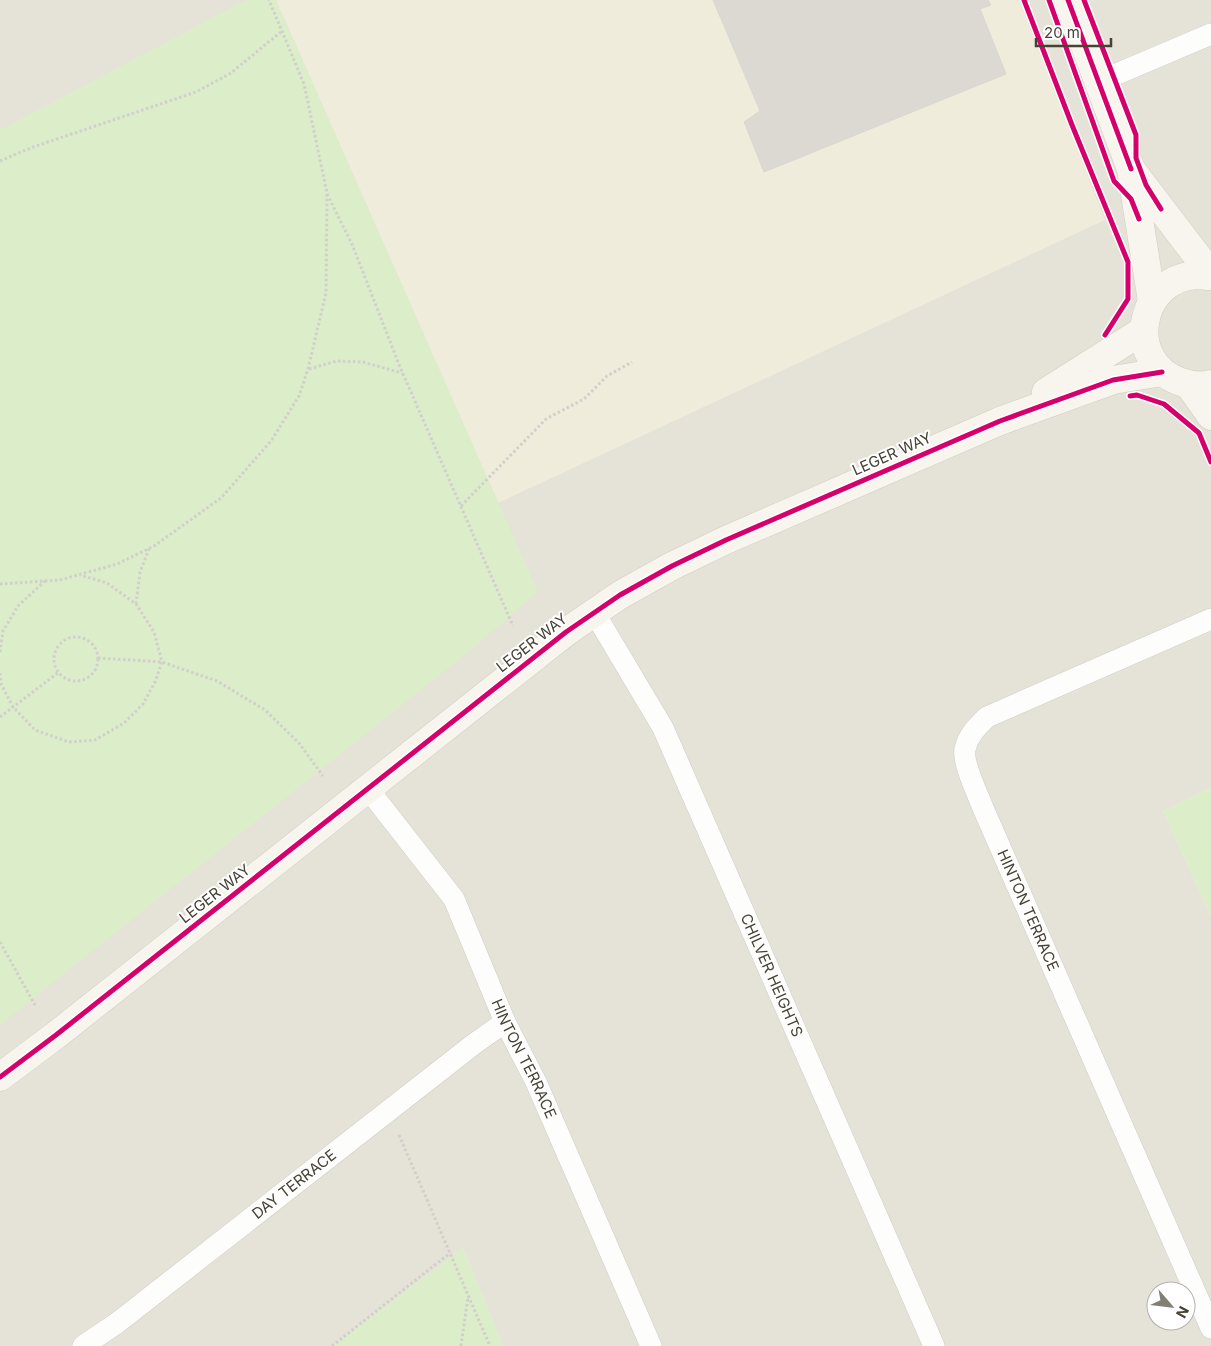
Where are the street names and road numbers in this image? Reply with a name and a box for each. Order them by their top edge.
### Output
street label: LEGER WAY [849,428,934,479]
street label: LEGER WAY [492,609,571,676]
street label: HINTON TERRACE [993,847,1063,974]
street label: LEGER WAY [175,860,254,927]
street label: CHILVER HEIGHTS [737,910,807,1040]
street label: HINTON TERRACE [487,996,561,1121]
street label: DAY TERRACE [248,1145,340,1223]

